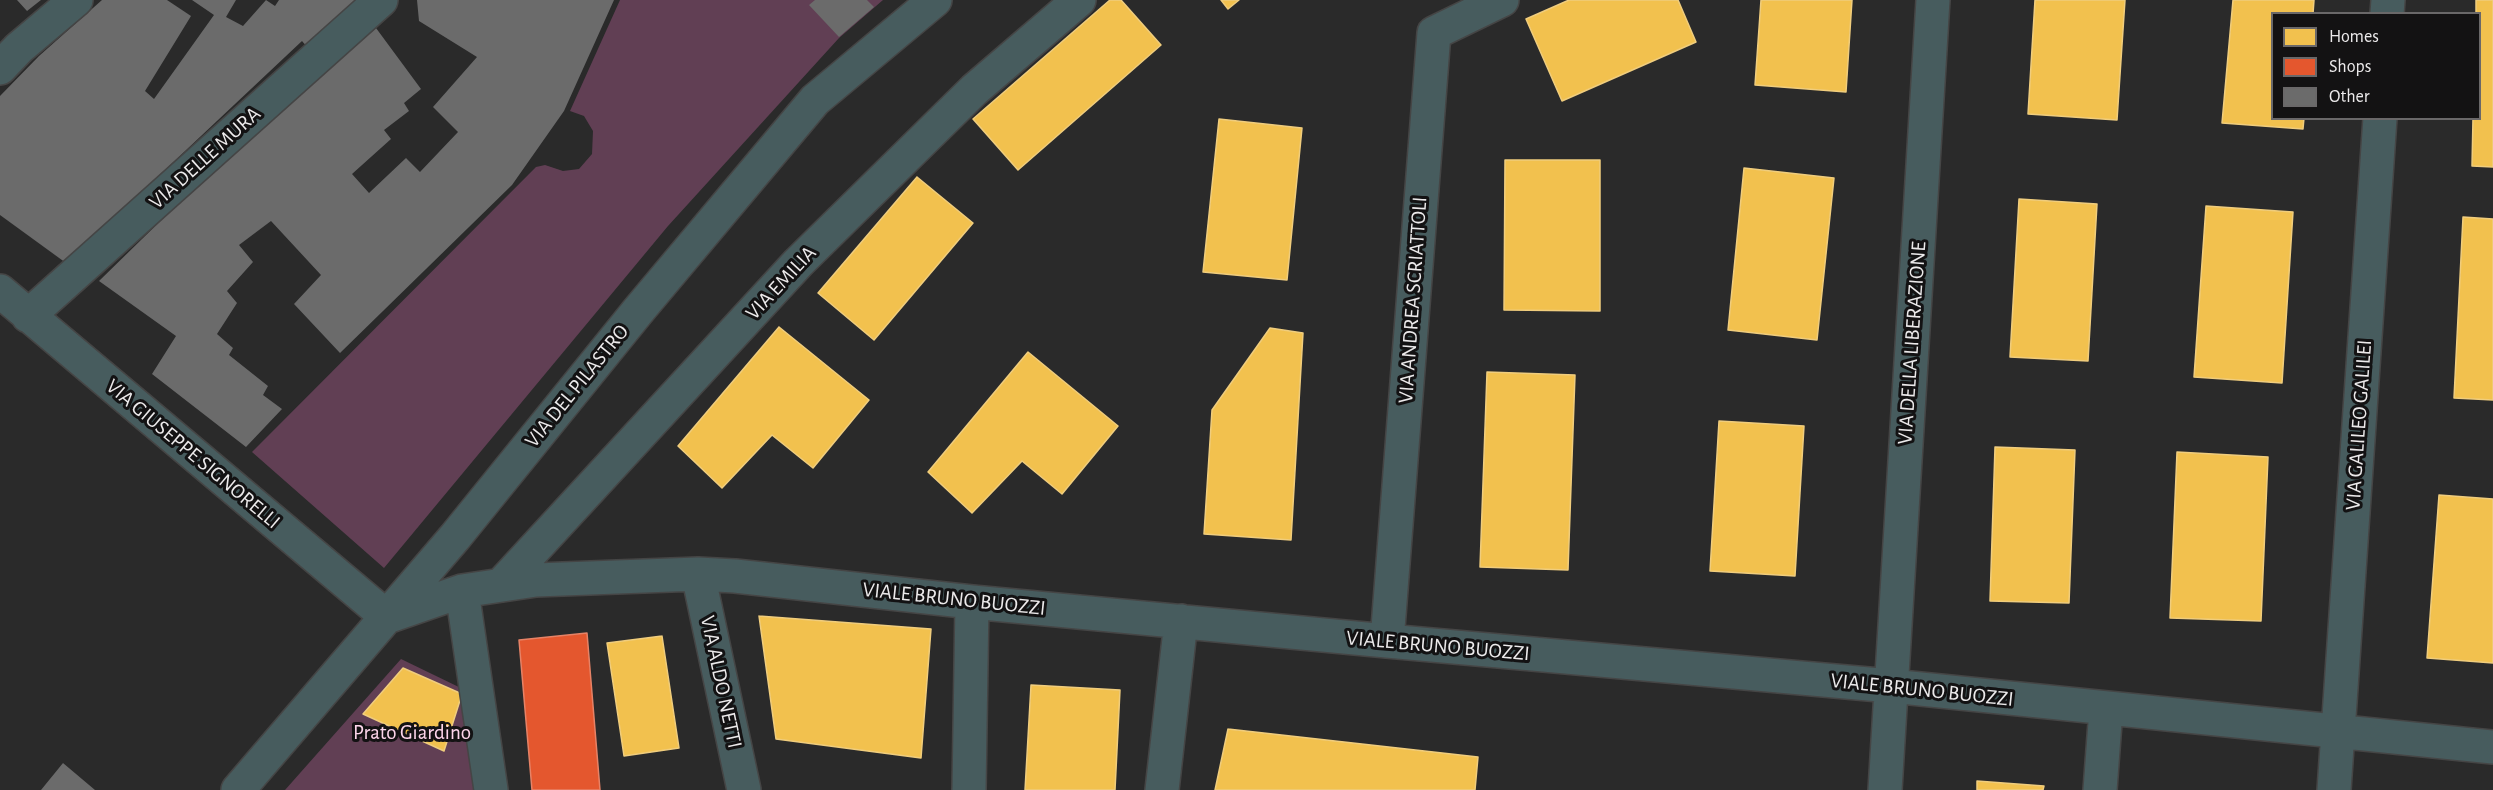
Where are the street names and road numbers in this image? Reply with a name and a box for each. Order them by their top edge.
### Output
street label: VIA DELLE MURA [144,101,266,215]
street label: VIA ANDREA SCRIATTOLI [1393,196,1433,404]
street label: VIA EMILIA [740,241,822,325]
street label: VIA DELLA LIBERAZIONE [1892,241,1932,445]
street label: VIA DEL PILASTRO [520,319,634,453]
street label: VIA GALILEO GALILEI [2340,339,2378,511]
street label: VIA GIUSEPPE SIGNORELLI [101,374,285,534]
street label: VIALE BRUNO BUOZZI [861,577,1047,621]
street label: VIA ALDO NETTI [695,613,747,751]
street label: VIALE BRUNO BUOZZI [1345,625,1531,667]
street label: VIALE BRUNO BUOZZI [1829,668,2015,712]

